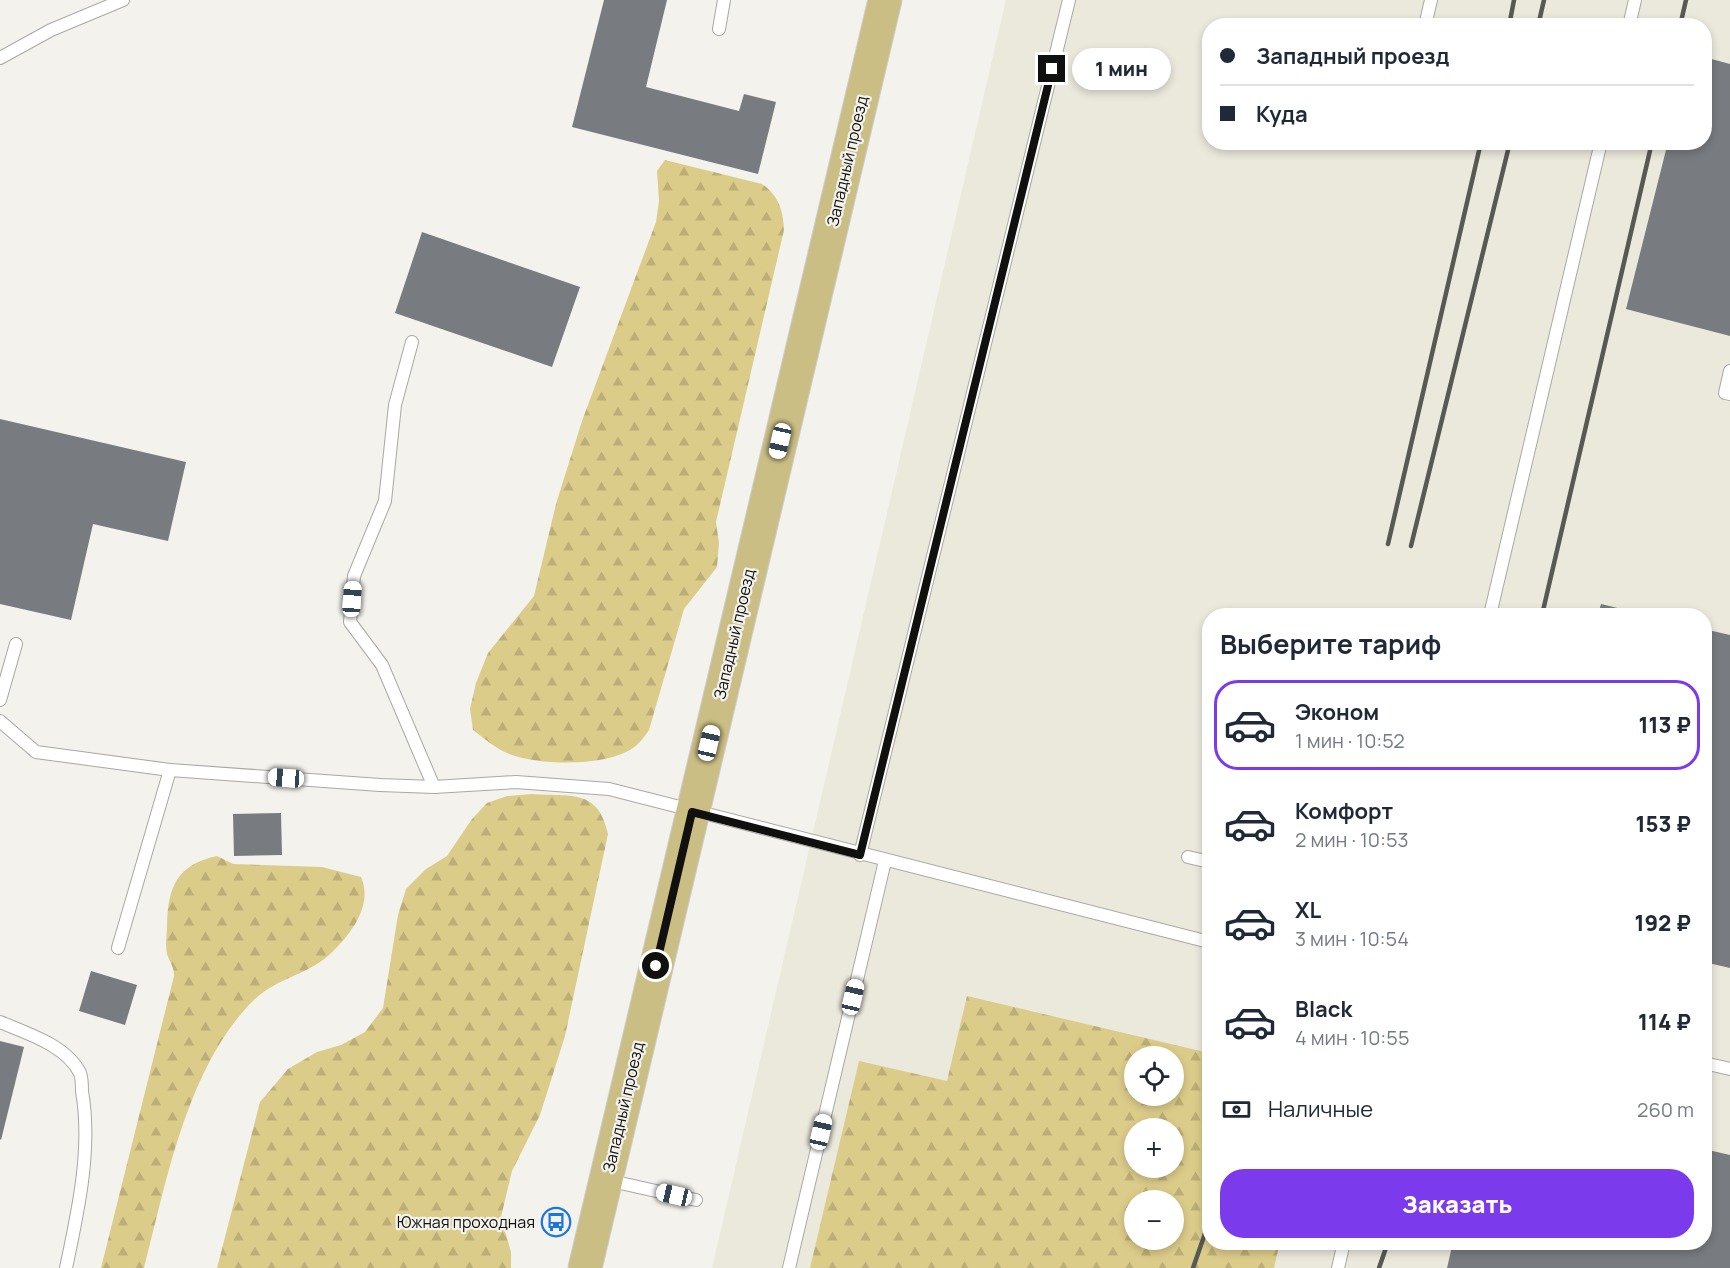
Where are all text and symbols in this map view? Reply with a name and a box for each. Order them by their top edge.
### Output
text: Западный проезд [1256,41,1449,71]
callout: 1 мин [1073,48,1172,90]
route end [1038,55,1065,82]
text: 1 мин [1095,55,1148,82]
street label: Западный проезд [821,93,873,228]
text: Куда [1256,99,1308,129]
car [767,421,793,461]
street label: Западный проезд [708,566,760,701]
car [342,580,362,618]
text: Выберите тариф [1220,625,1441,662]
text: Эконом [1295,697,1379,727]
icon: car [1223,698,1277,752]
text: 113 ₽ [1638,710,1691,740]
car [696,723,722,763]
text: 1 мин · 10:52 [1295,727,1405,754]
car [267,768,305,788]
text: Комфорт [1295,796,1393,826]
icon: car [1223,797,1277,851]
text: 153 ₽ [1635,809,1691,839]
text: 2 мин · 10:53 [1295,826,1409,853]
text: XL [1295,895,1321,925]
icon: car [1223,896,1277,950]
text: 192 ₽ [1634,908,1691,938]
text: 3 мин · 10:54 [1295,925,1409,952]
route start [642,952,669,979]
car [840,977,866,1017]
text: Black [1295,994,1352,1024]
icon: car [1223,995,1277,1049]
text: 114 ₽ [1638,1007,1691,1037]
text: 4 мин · 10:55 [1295,1024,1409,1051]
street label: Западный проезд [597,1039,649,1174]
map controls [1124,1046,1184,1250]
button: locate [1124,1046,1184,1106]
icon: cash [1220,1093,1253,1126]
text: Наличные [1268,1094,1373,1124]
text: 260 m [1637,1096,1694,1123]
car [808,1112,834,1152]
button: + [1124,1118,1184,1178]
button: Заказать [1220,1169,1694,1238]
car [654,1182,694,1208]
button: − [1124,1190,1184,1250]
bus stop icon: Южная проходная [540,1206,572,1238]
place label: Южная проходная [397,1211,535,1233]

